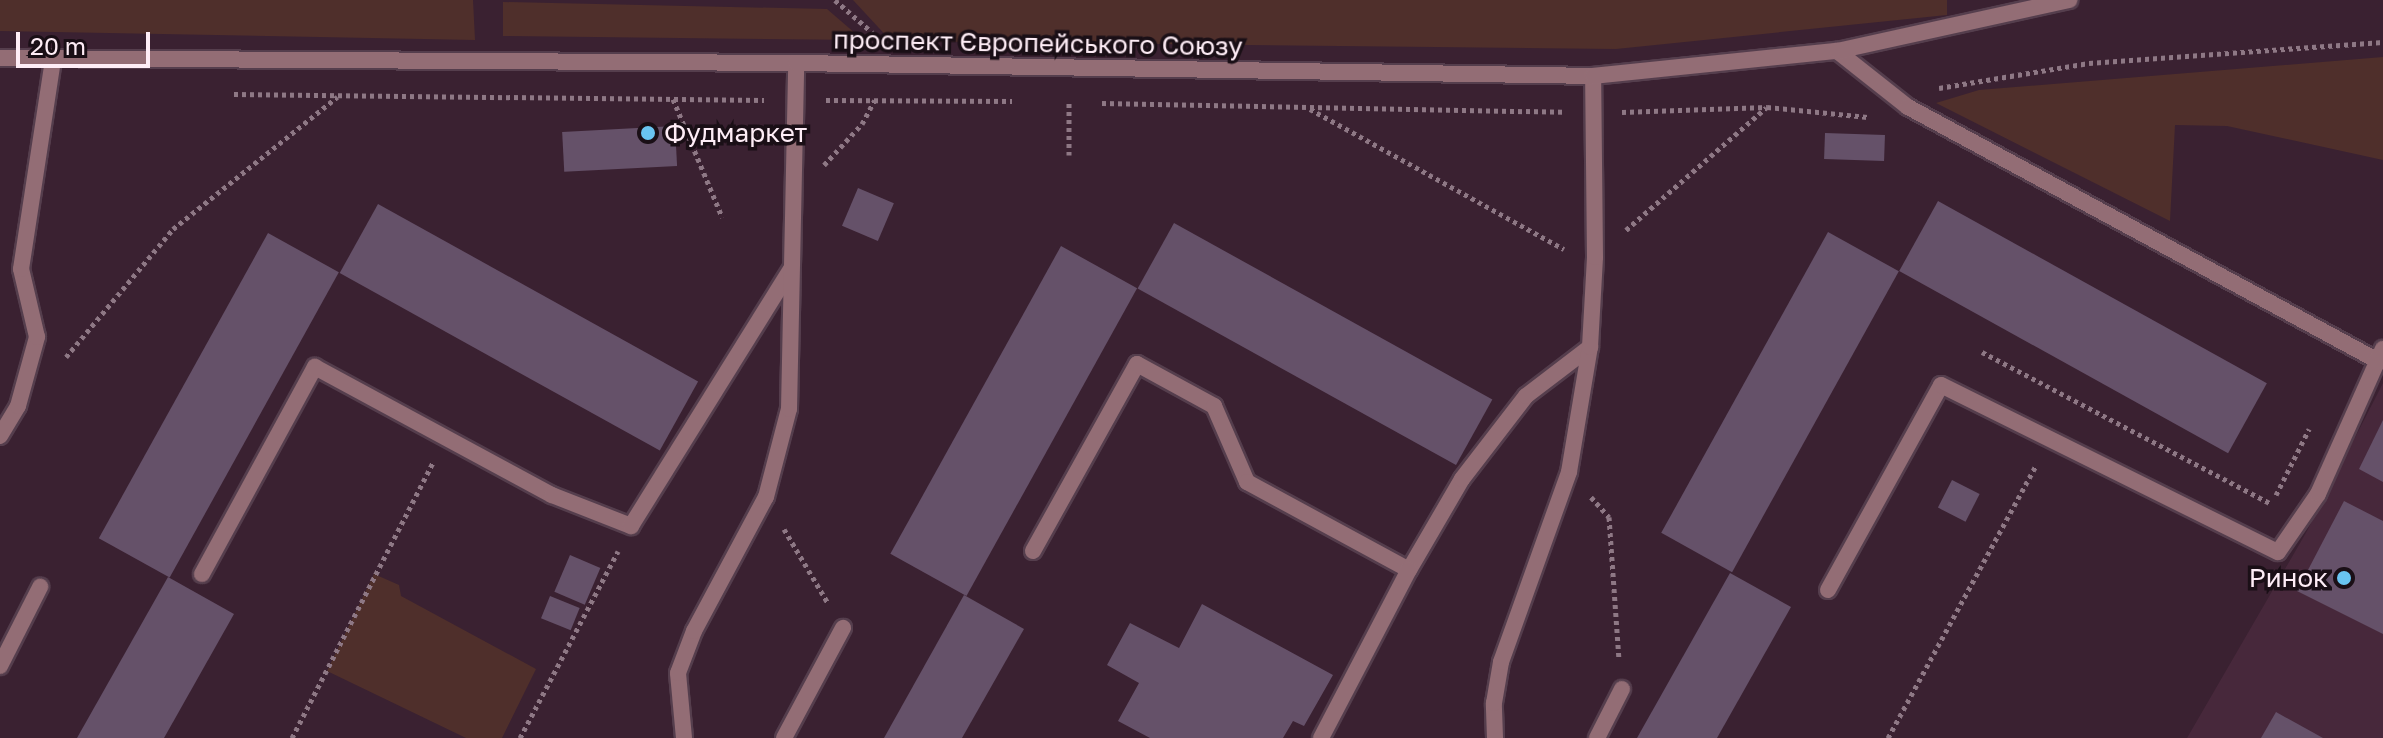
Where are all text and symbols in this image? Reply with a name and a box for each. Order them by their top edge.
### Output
scale bar [20,16,154,66]
street label: проспект Європейського Союзу [833,24,1243,62]
text: 20 m [30,31,86,60]
place label: Фудмаркет [664,117,807,149]
marker: Фудмаркет [639,124,657,142]
place label: Ринок [2249,562,2328,594]
marker: Ринок [2335,569,2353,587]

